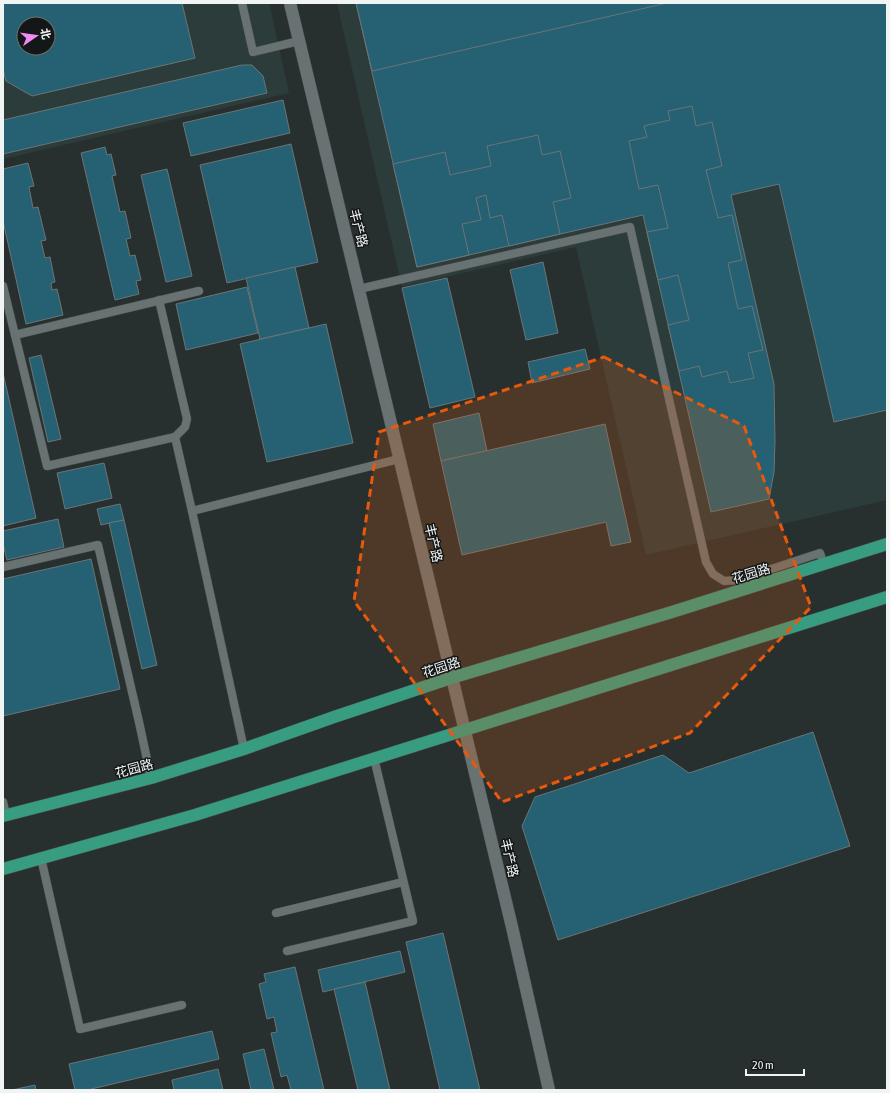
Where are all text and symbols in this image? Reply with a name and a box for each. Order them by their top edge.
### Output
north arrow [16,16,56,56]
text: 北 [39,27,53,40]
street label: 丰产路 [347,207,371,249]
street label: 丰产路 [422,522,445,564]
street label: 花园路 [730,561,772,586]
street label: 花园路 [420,654,462,681]
street label: 花园路 [113,756,155,781]
street label: 丰产路 [498,837,521,879]
scale bar [746,1051,804,1077]
text: 20 m [752,1058,774,1072]

